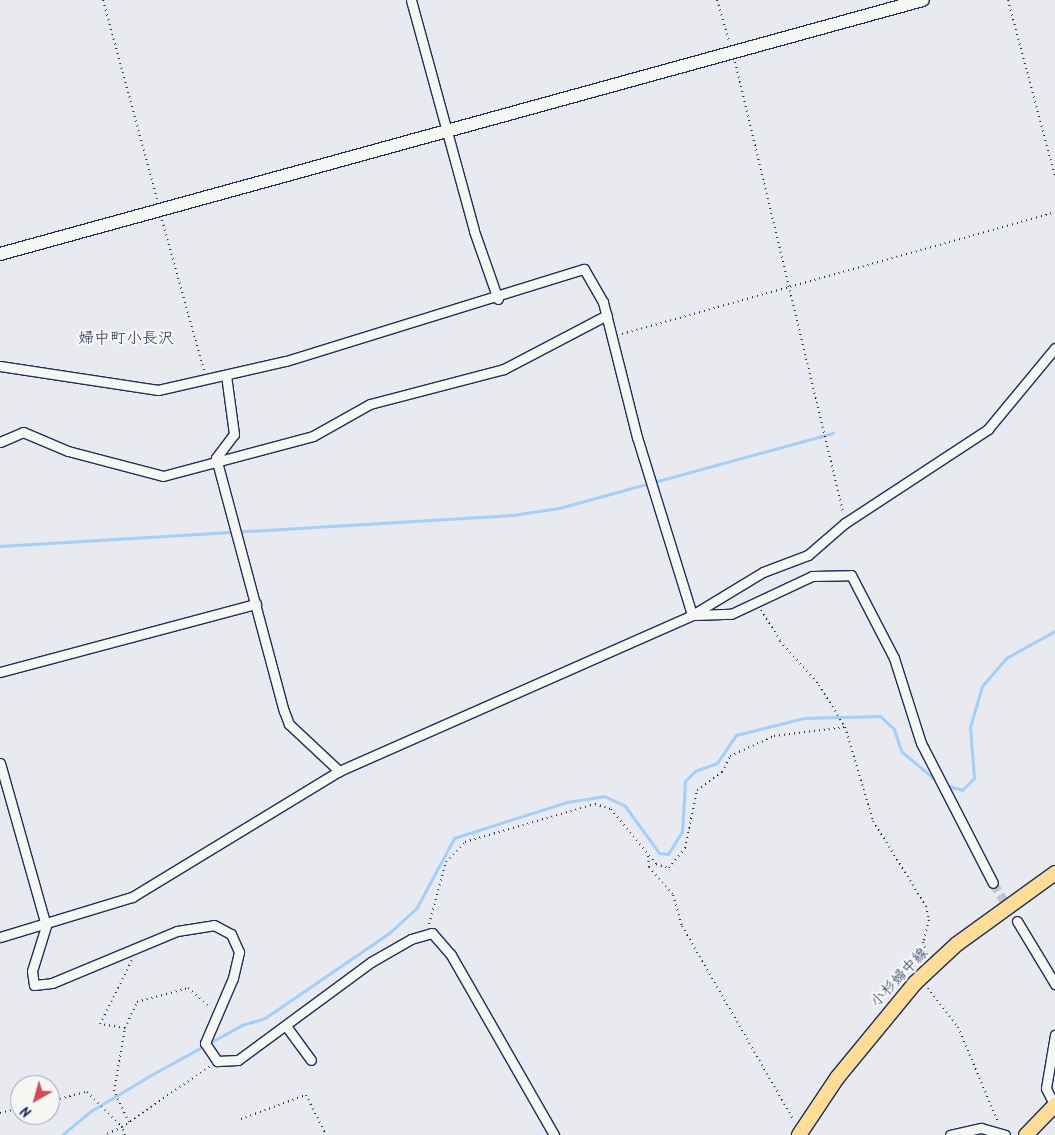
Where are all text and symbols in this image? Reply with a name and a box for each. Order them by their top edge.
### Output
district label: 婦中町小長沢 [78,329,174,349]
street label: 小杉婦中線 [867,945,933,1011]
north arrow [10,1075,60,1125]
text: N [16,1100,37,1122]

